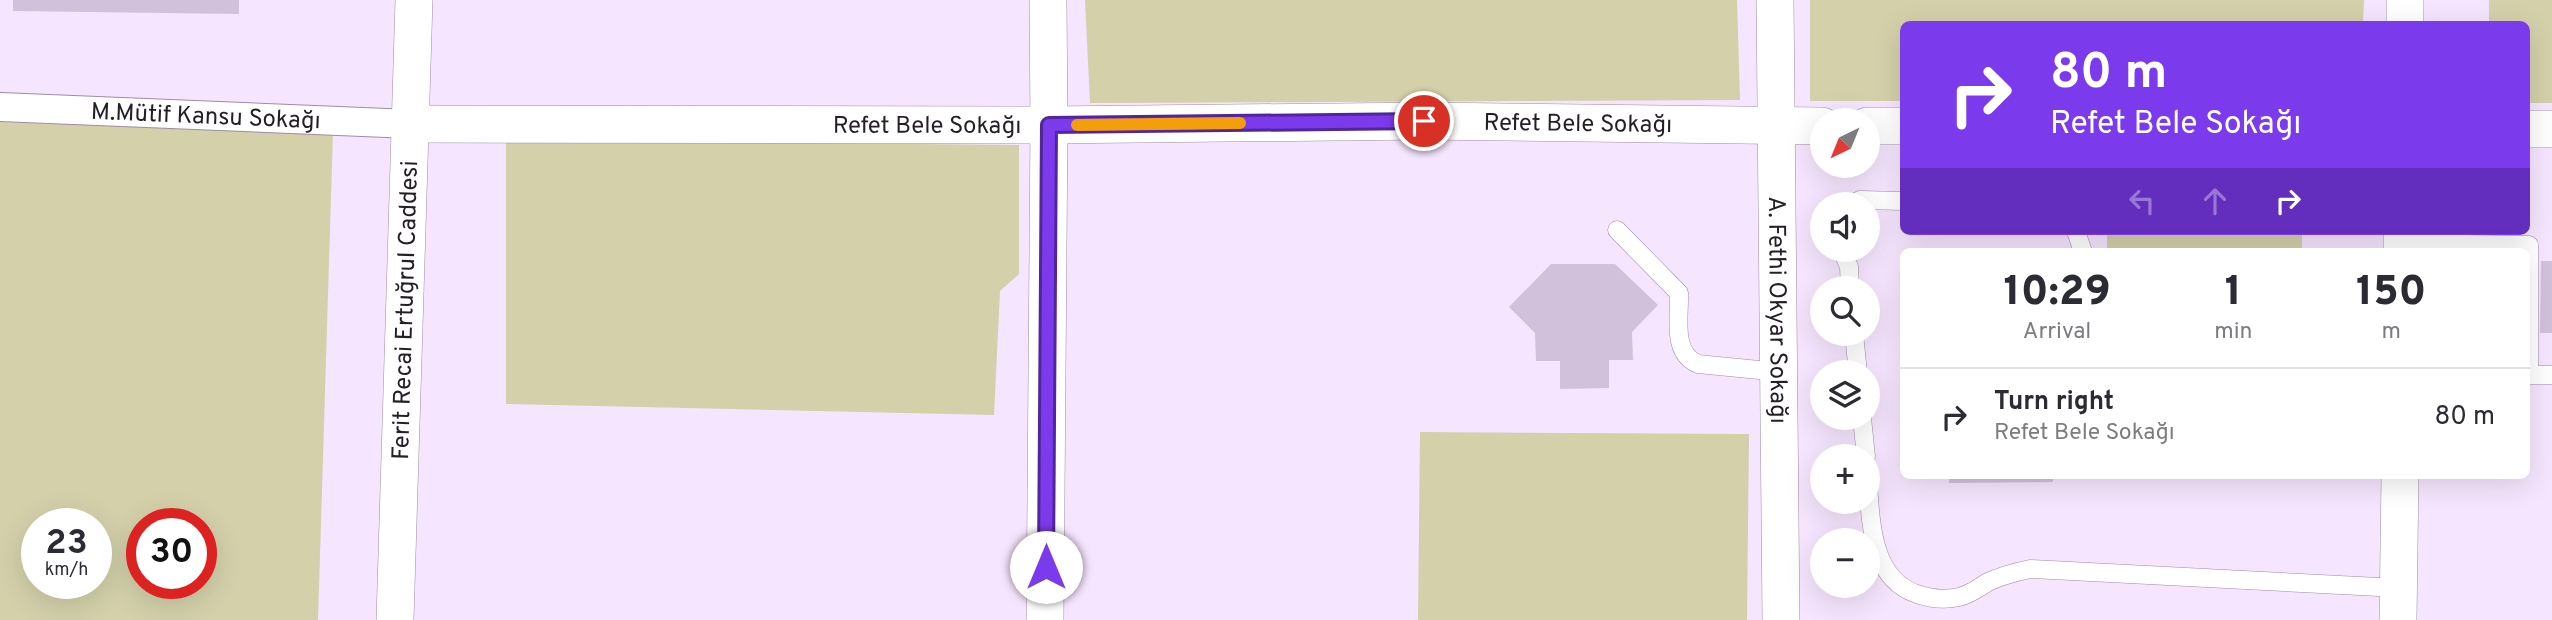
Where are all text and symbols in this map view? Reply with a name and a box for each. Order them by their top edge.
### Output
text: 80 m [2050,44,2167,106]
icon: right [1935,49,2026,140]
pin [1394,91,1454,151]
street label: M.Mütif Kansu Sokağı [90,98,321,137]
icon: arrive [1405,102,1443,140]
text: Refet Bele Sokağı [2050,105,2301,145]
north arrow [1810,108,1880,178]
map controls [1810,108,1880,598]
street label: Refet Bele Sokağı [1483,109,1672,141]
street label: Refet Bele Sokağı [833,112,1021,142]
street label: Ferit Recai Ertuğrul Caddesi [387,160,426,460]
icon: left [2123,182,2161,220]
icon: ahead [2196,182,2234,220]
icon: right [2269,182,2307,220]
button: sound [1810,192,1880,262]
street label: A. Fethi Okyar Sokağı [1760,196,1792,424]
text: 10:29 [2004,267,2111,320]
text: 1 [2225,267,2242,320]
text: 150 [2356,267,2426,320]
button: search [1810,276,1880,346]
text: Arrival [2023,318,2091,347]
text: min [2214,318,2253,347]
text: m [2382,318,2401,347]
button: layers [1810,360,1880,430]
text: Turn right [1994,386,2114,419]
icon: right [1935,398,1973,436]
text: 80 m [2435,401,2495,434]
text: Refet Bele Sokağı [1994,419,2175,448]
button: + [1810,444,1880,514]
speed limit sign: 30 [126,508,217,599]
text: 23 [45,522,88,566]
button: − [1810,528,1880,598]
position arrow [1009,530,1083,604]
text: km/h [45,559,88,582]

